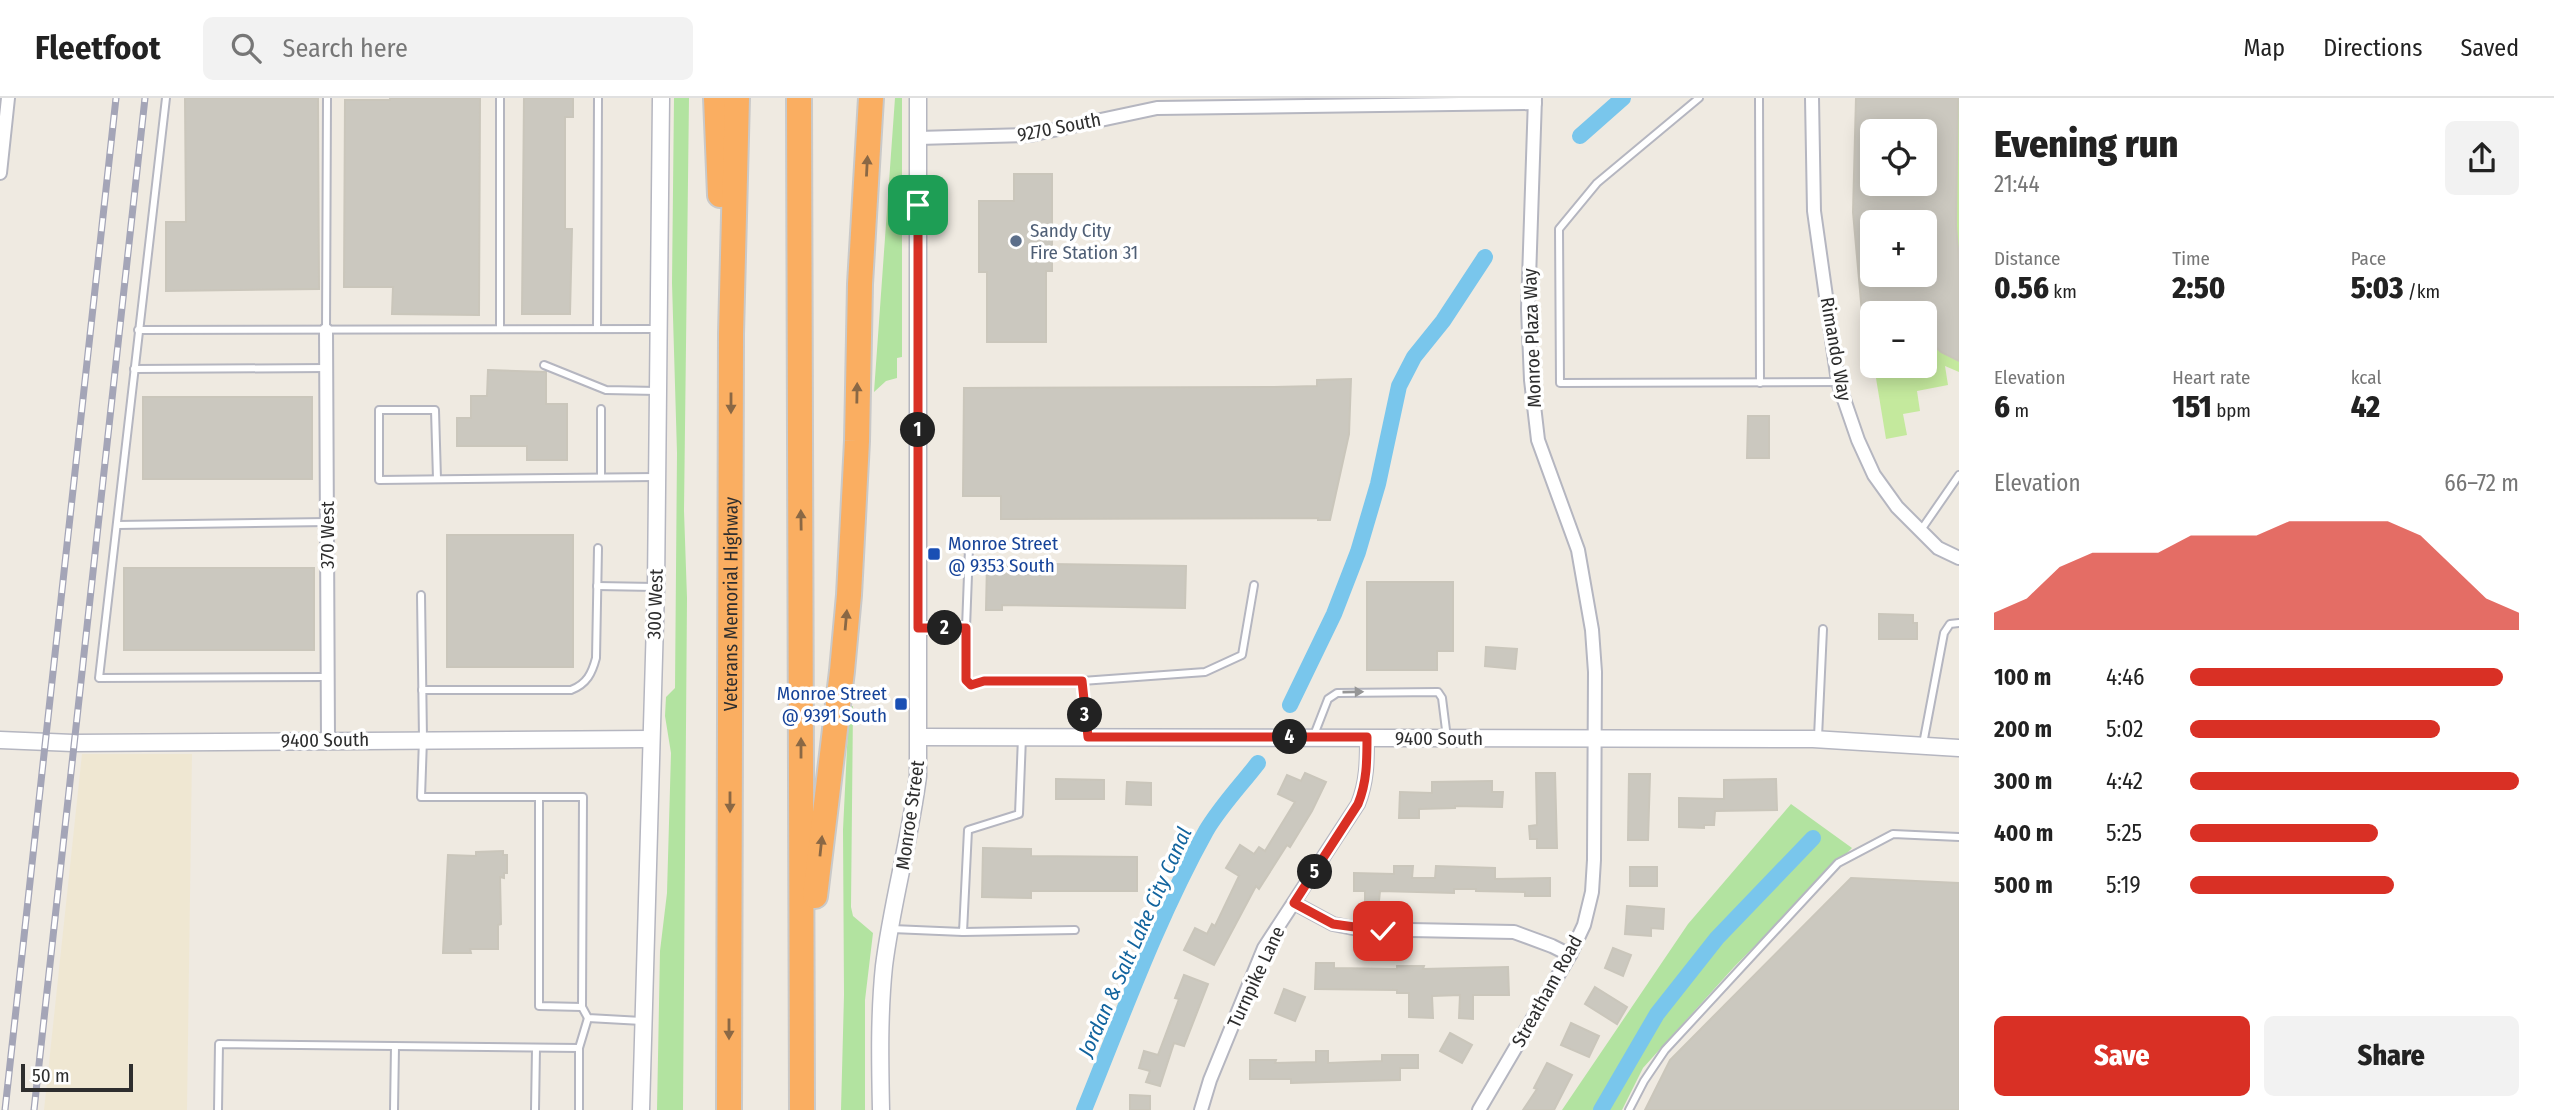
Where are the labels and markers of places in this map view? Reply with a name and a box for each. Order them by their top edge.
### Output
pin [888,175,948,235]
place label: Sandy City Fire Station 31 [1030,219,1138,264]
marker: Sandy City Fire Station 31 [1008,233,1024,249]
pin: 1 [900,412,936,448]
place label: Monroe Street @ 9353 South [948,532,1059,577]
marker: Monroe Street @ 9353 South [926,546,942,562]
pin: 2 [928,610,962,646]
place label: Monroe Street @ 9391 South [777,682,888,727]
marker: Monroe Street @ 9391 South [893,696,909,712]
pin: 3 [1068,698,1102,732]
pin: 4 [1272,720,1308,754]
pin: 5 [1298,854,1332,890]
pin [1353,901,1413,961]

